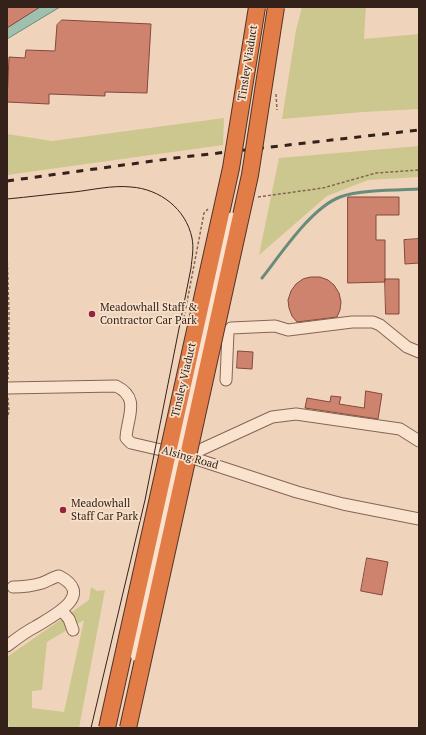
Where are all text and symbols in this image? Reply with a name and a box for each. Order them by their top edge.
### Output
street label: Tinsley Viaduct [236,24,260,102]
place label: Meadowhall Staff & Contractor Car Park [100,301,197,327]
marker: Meadowhall Staff & Contractor Car Park [87,309,97,319]
street label: Tinsley Viaduct [169,341,199,419]
street label: Alsing Road [160,444,220,472]
place label: Meadowhall Staff Car Park [71,497,138,523]
marker: Meadowhall Staff Car Park [58,505,68,515]

